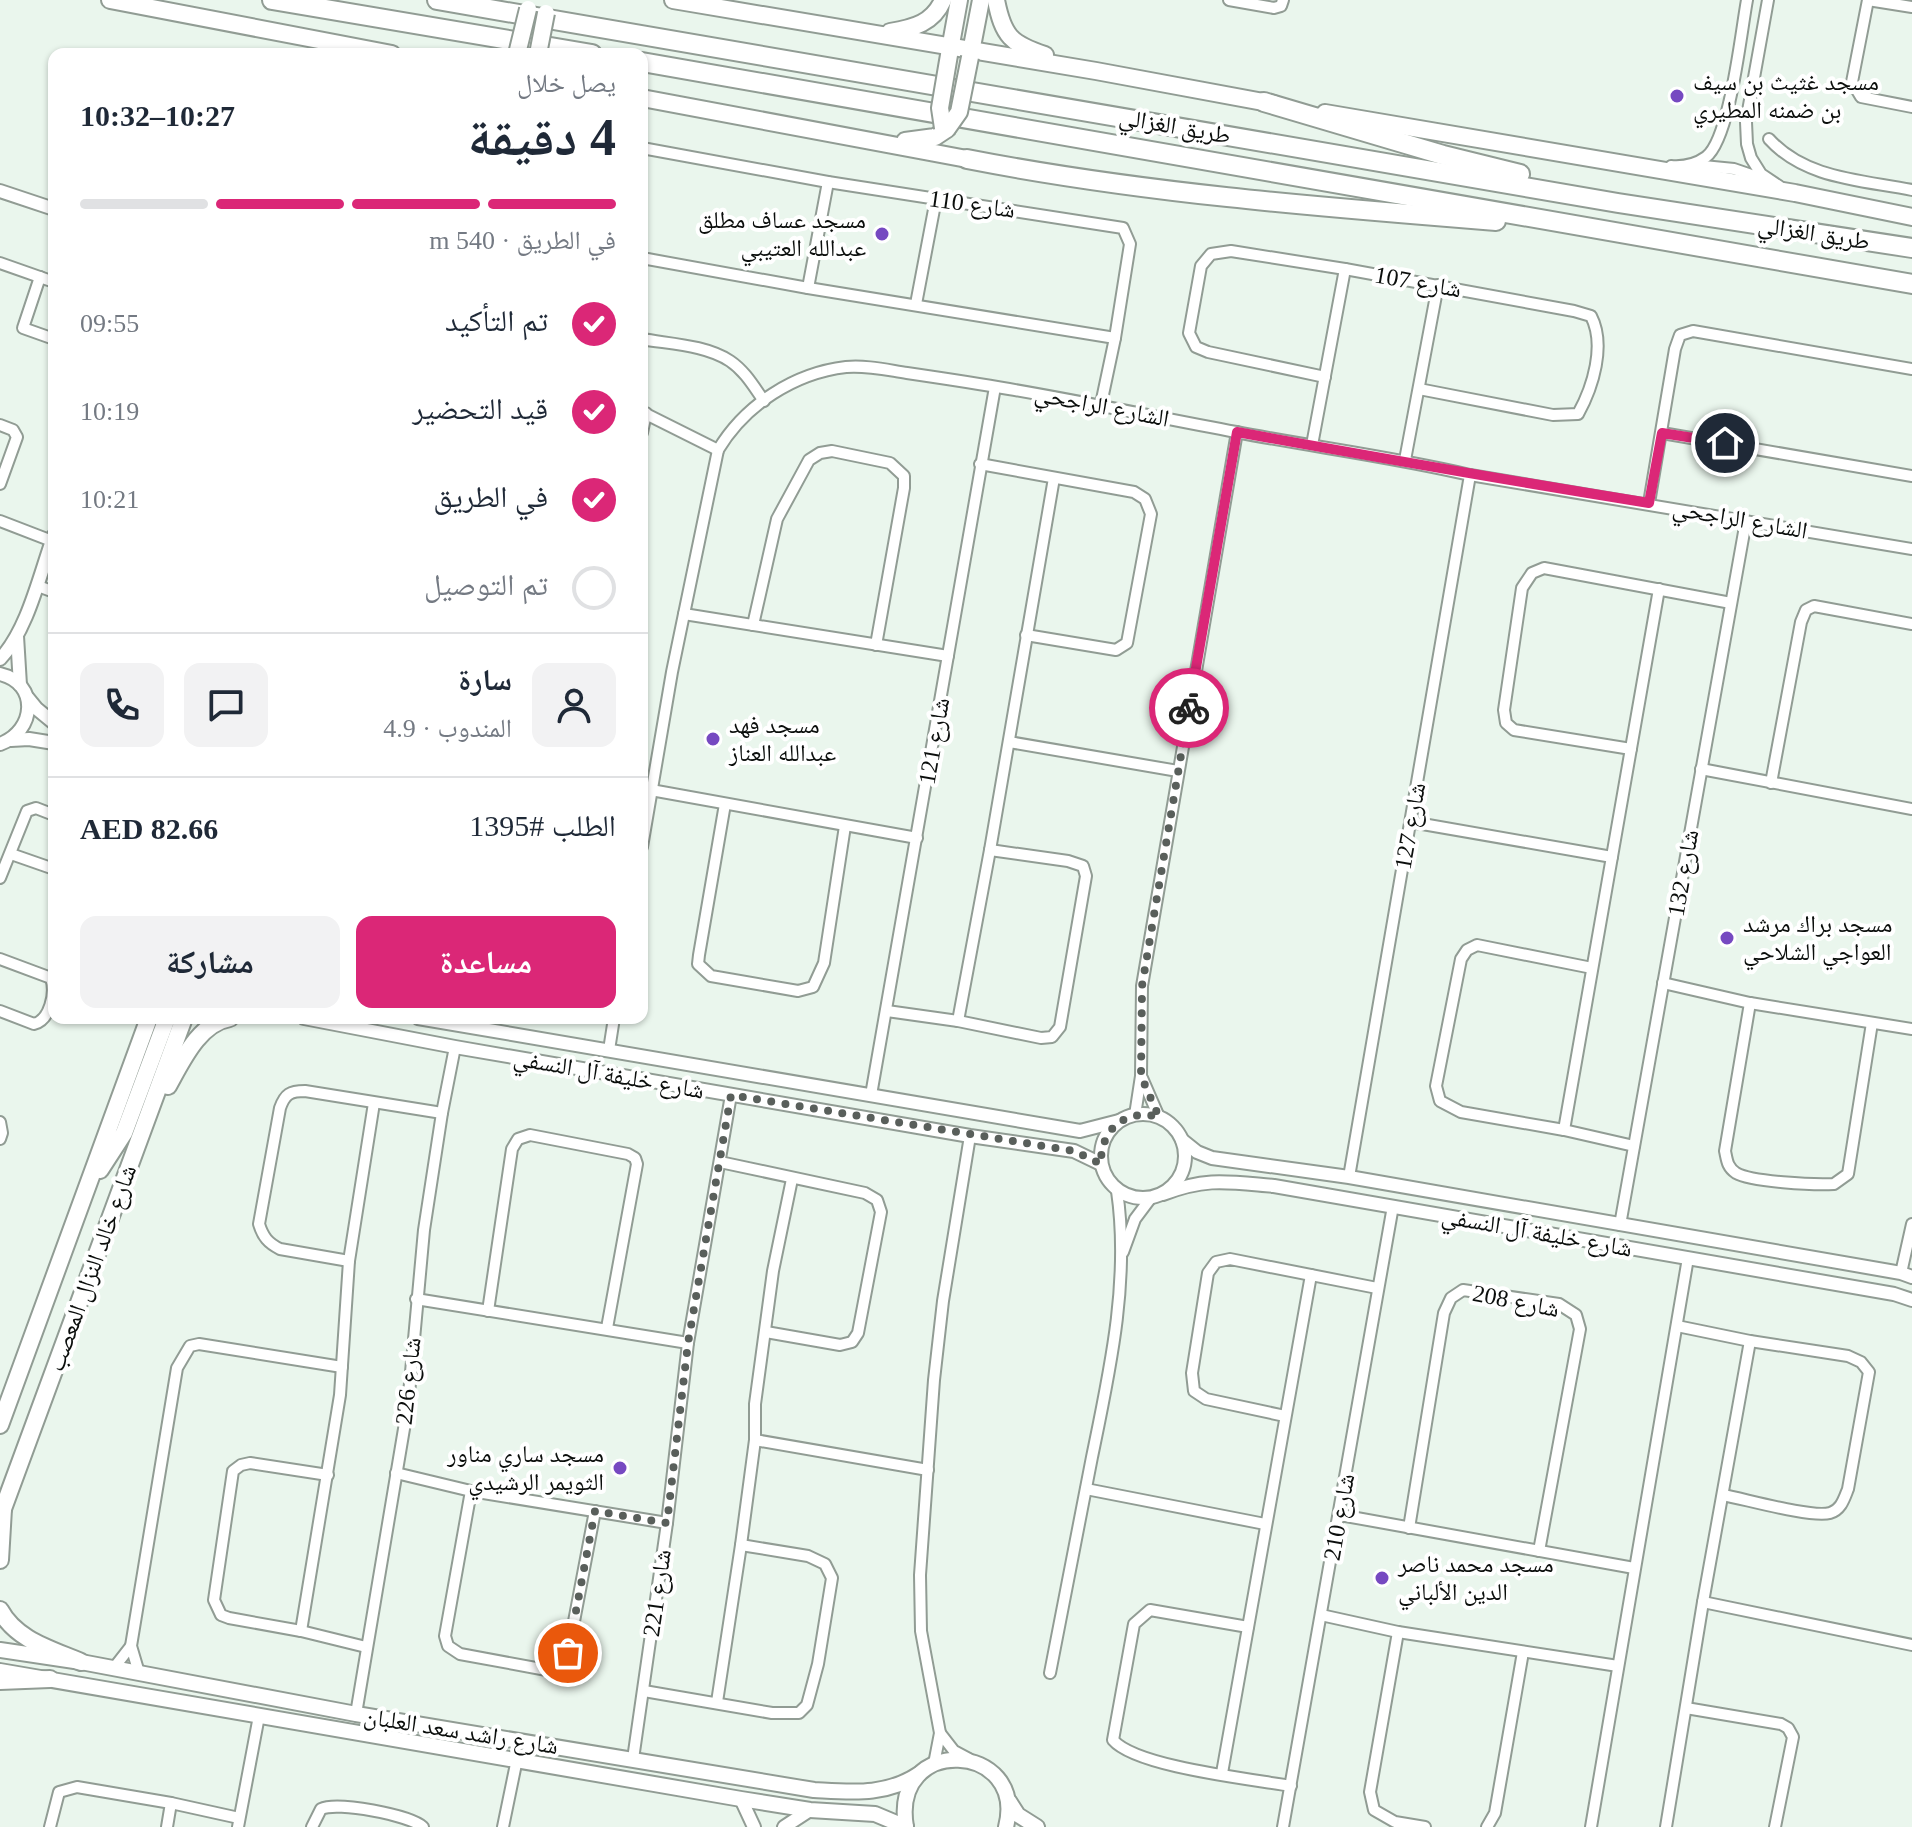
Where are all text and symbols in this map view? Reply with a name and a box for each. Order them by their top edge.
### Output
text: يصل خلال [517,69,616,98]
place label: مسجد غثيث بن سيف بن ضمنه المطيري [1693,69,1879,129]
marker: مسجد غثيث بن سيف بن ضمنه المطيري [1668,87,1686,105]
text: 10:27–10:32 [80,99,235,132]
street label: طريق الغزالي [1116,103,1233,155]
text: 4 دقيقة [468,109,616,166]
street label: شارع 110 [927,185,1017,225]
place label: مسجد عساف مطلق عبدالله العتيبي [698,207,866,267]
street label: طريق الغزالي [1755,211,1872,261]
marker: مسجد عساف مطلق عبدالله العتيبي [873,225,891,243]
text: في الطريق · 540 m [429,226,616,255]
street label: شارع 107 [1372,262,1463,304]
icon: check [572,302,616,346]
text: تم التأكيد [445,304,548,337]
text: 09:55 [80,309,139,338]
street label: الشارع الراجحي [1031,380,1171,438]
icon: check [572,390,616,434]
text: قيد التحضير [412,392,548,425]
text: 10:19 [80,397,139,426]
pin [1691,409,1759,477]
icon: home [1703,421,1747,465]
icon: check [572,478,616,522]
text: في الطريق [433,480,548,513]
text: 10:21 [80,485,139,514]
street label: الشارع الراجحي [1669,494,1809,550]
text: تم التوصيل [424,568,548,601]
button: phone [80,663,164,747]
button: chat [184,663,268,747]
text: سارة [458,663,512,696]
button: person [532,663,616,747]
courier [1149,668,1229,748]
icon: bike [1167,686,1211,730]
street label: شارع 121 [914,696,956,787]
place label: مسجد فهد عبدالله العناز [728,712,836,767]
text: المندوب · 4.9 [383,714,512,743]
marker: مسجد فهد عبدالله العناز [704,730,722,748]
street label: شارع 127 [1390,781,1432,872]
text: الطلب #1395 [469,809,616,842]
text: AED 82.66 [80,812,218,845]
street label: شارع 132 [1663,828,1705,919]
place label: مسجد براك مرشد العواجي الشلاحي [1743,911,1892,971]
button: مشاركة [80,916,340,1008]
button: مساعدة [356,916,616,1008]
marker: مسجد براك مرشد العواجي الشلاحي [1718,929,1736,947]
street label: شارع خليفة آل النسفي [511,1044,706,1110]
street label: شارع خالد النزال المعصب [43,1161,143,1375]
street label: شارع خليفة آل النسفي [1439,1202,1634,1268]
street label: شارع 208 [1470,1280,1561,1324]
street label: شارع 226 [390,1336,427,1426]
place label: مسجد ساري مناور الثويمر الرشيدي [446,1441,604,1501]
marker: مسجد ساري مناور الثويمر الرشيدي [611,1459,629,1477]
street label: شارع 210 [1319,1472,1361,1563]
street label: شارع 221 [638,1548,678,1638]
place label: مسجد محمد ناصر الدين الألباني [1397,1551,1554,1611]
marker: مسجد محمد ناصر الدين الألباني [1373,1569,1391,1587]
pin [534,1619,602,1687]
icon: bag [546,1631,590,1675]
street label: شارع راشد سعد العلبان [362,1703,560,1761]

